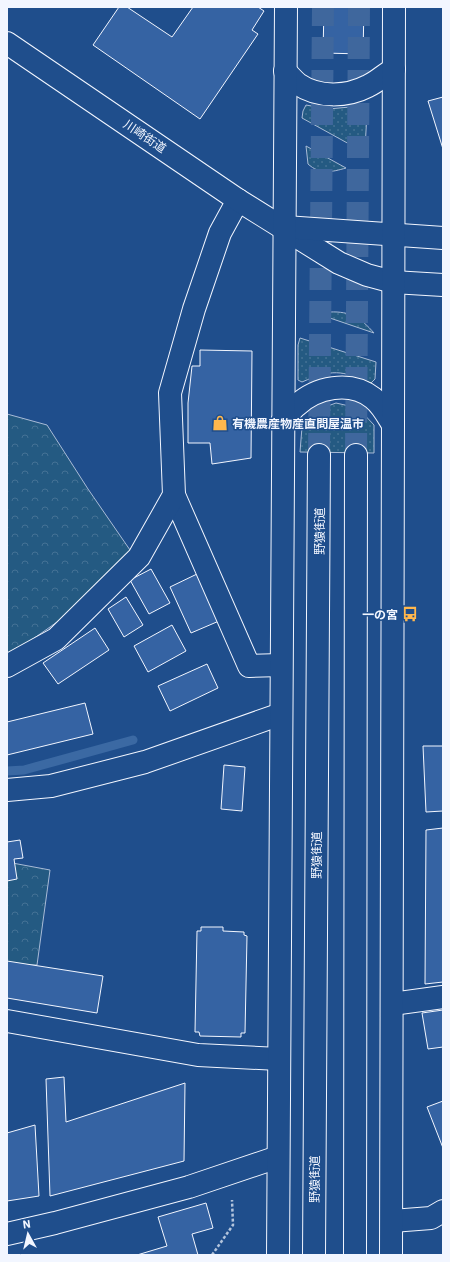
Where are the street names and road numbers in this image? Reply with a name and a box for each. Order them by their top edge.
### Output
street label: 川崎街道 [121,116,169,156]
street label: 野猿街道 [312,507,327,555]
street label: 野猿街道 [309,831,324,879]
street label: 野猿街道 [307,1155,322,1203]

